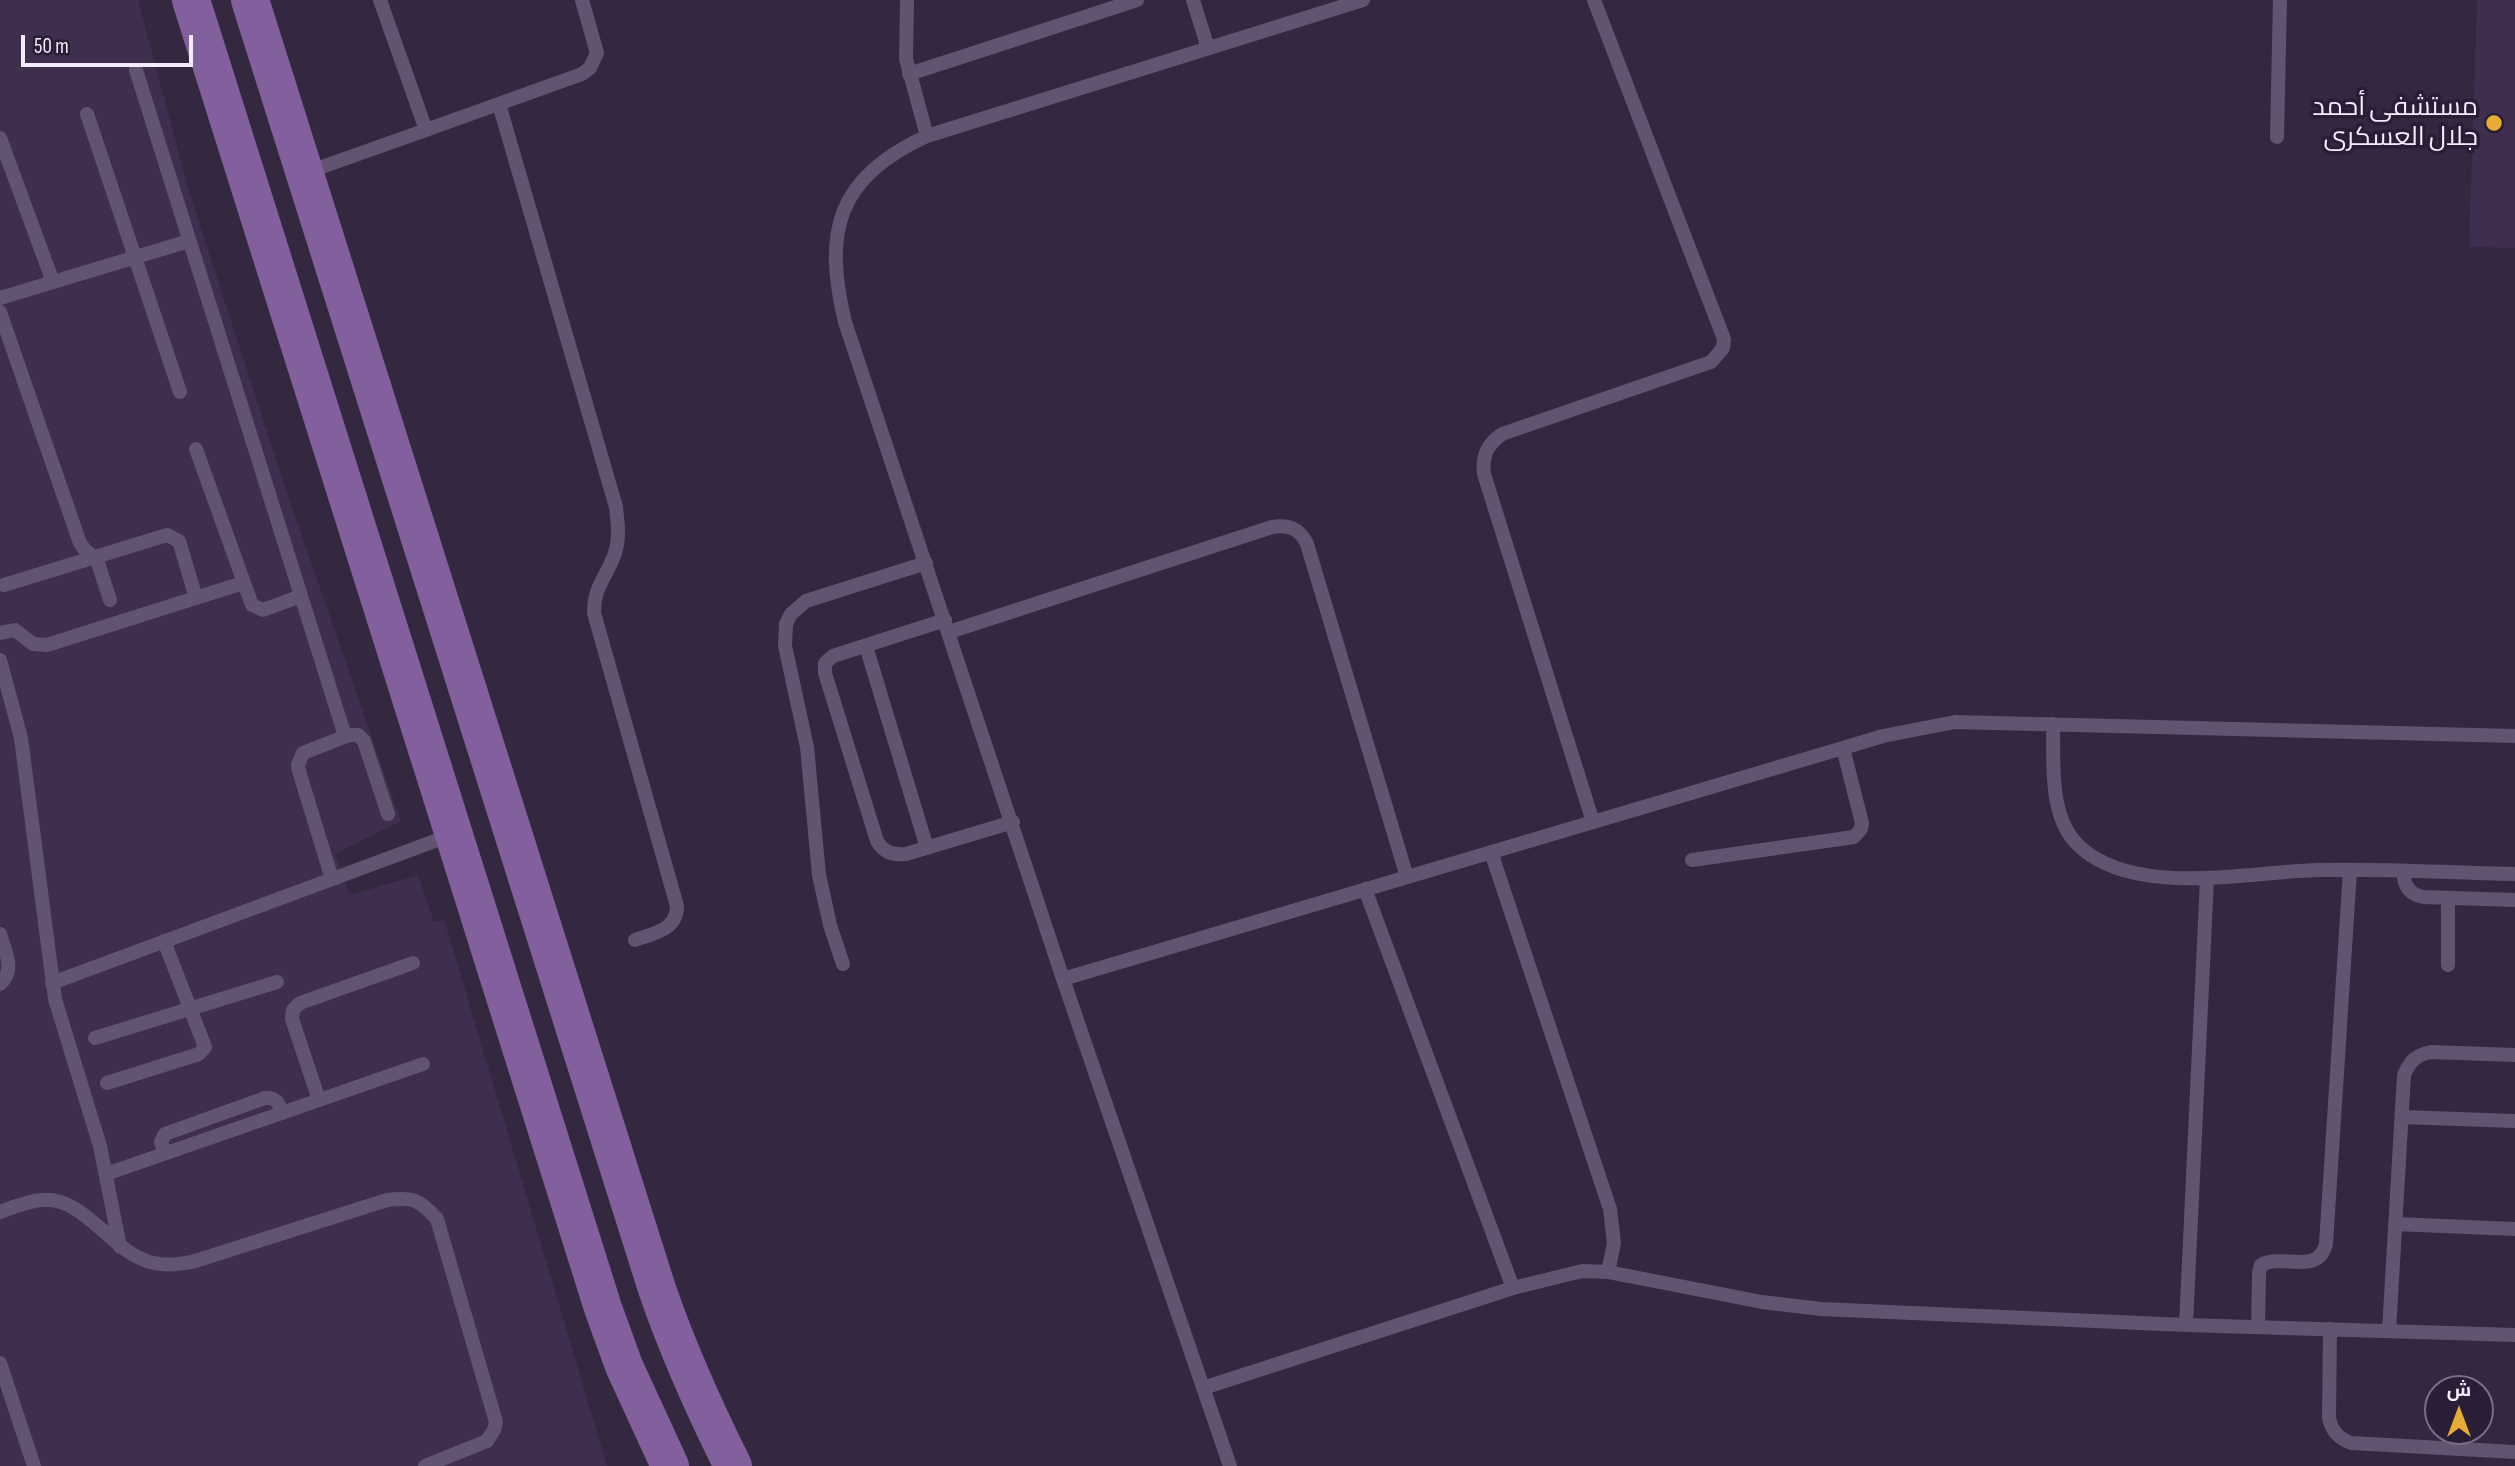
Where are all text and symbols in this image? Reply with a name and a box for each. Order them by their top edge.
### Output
scale bar [24,21,196,65]
text: 50 m [34,34,69,59]
place label: مستشفى أحمد جلال العسكرى [2312,92,2478,154]
marker: مستشفى أحمد جلال العسكرى [2484,113,2504,133]
north arrow [2424,1375,2494,1445]
text: ش [2447,1379,2471,1402]

